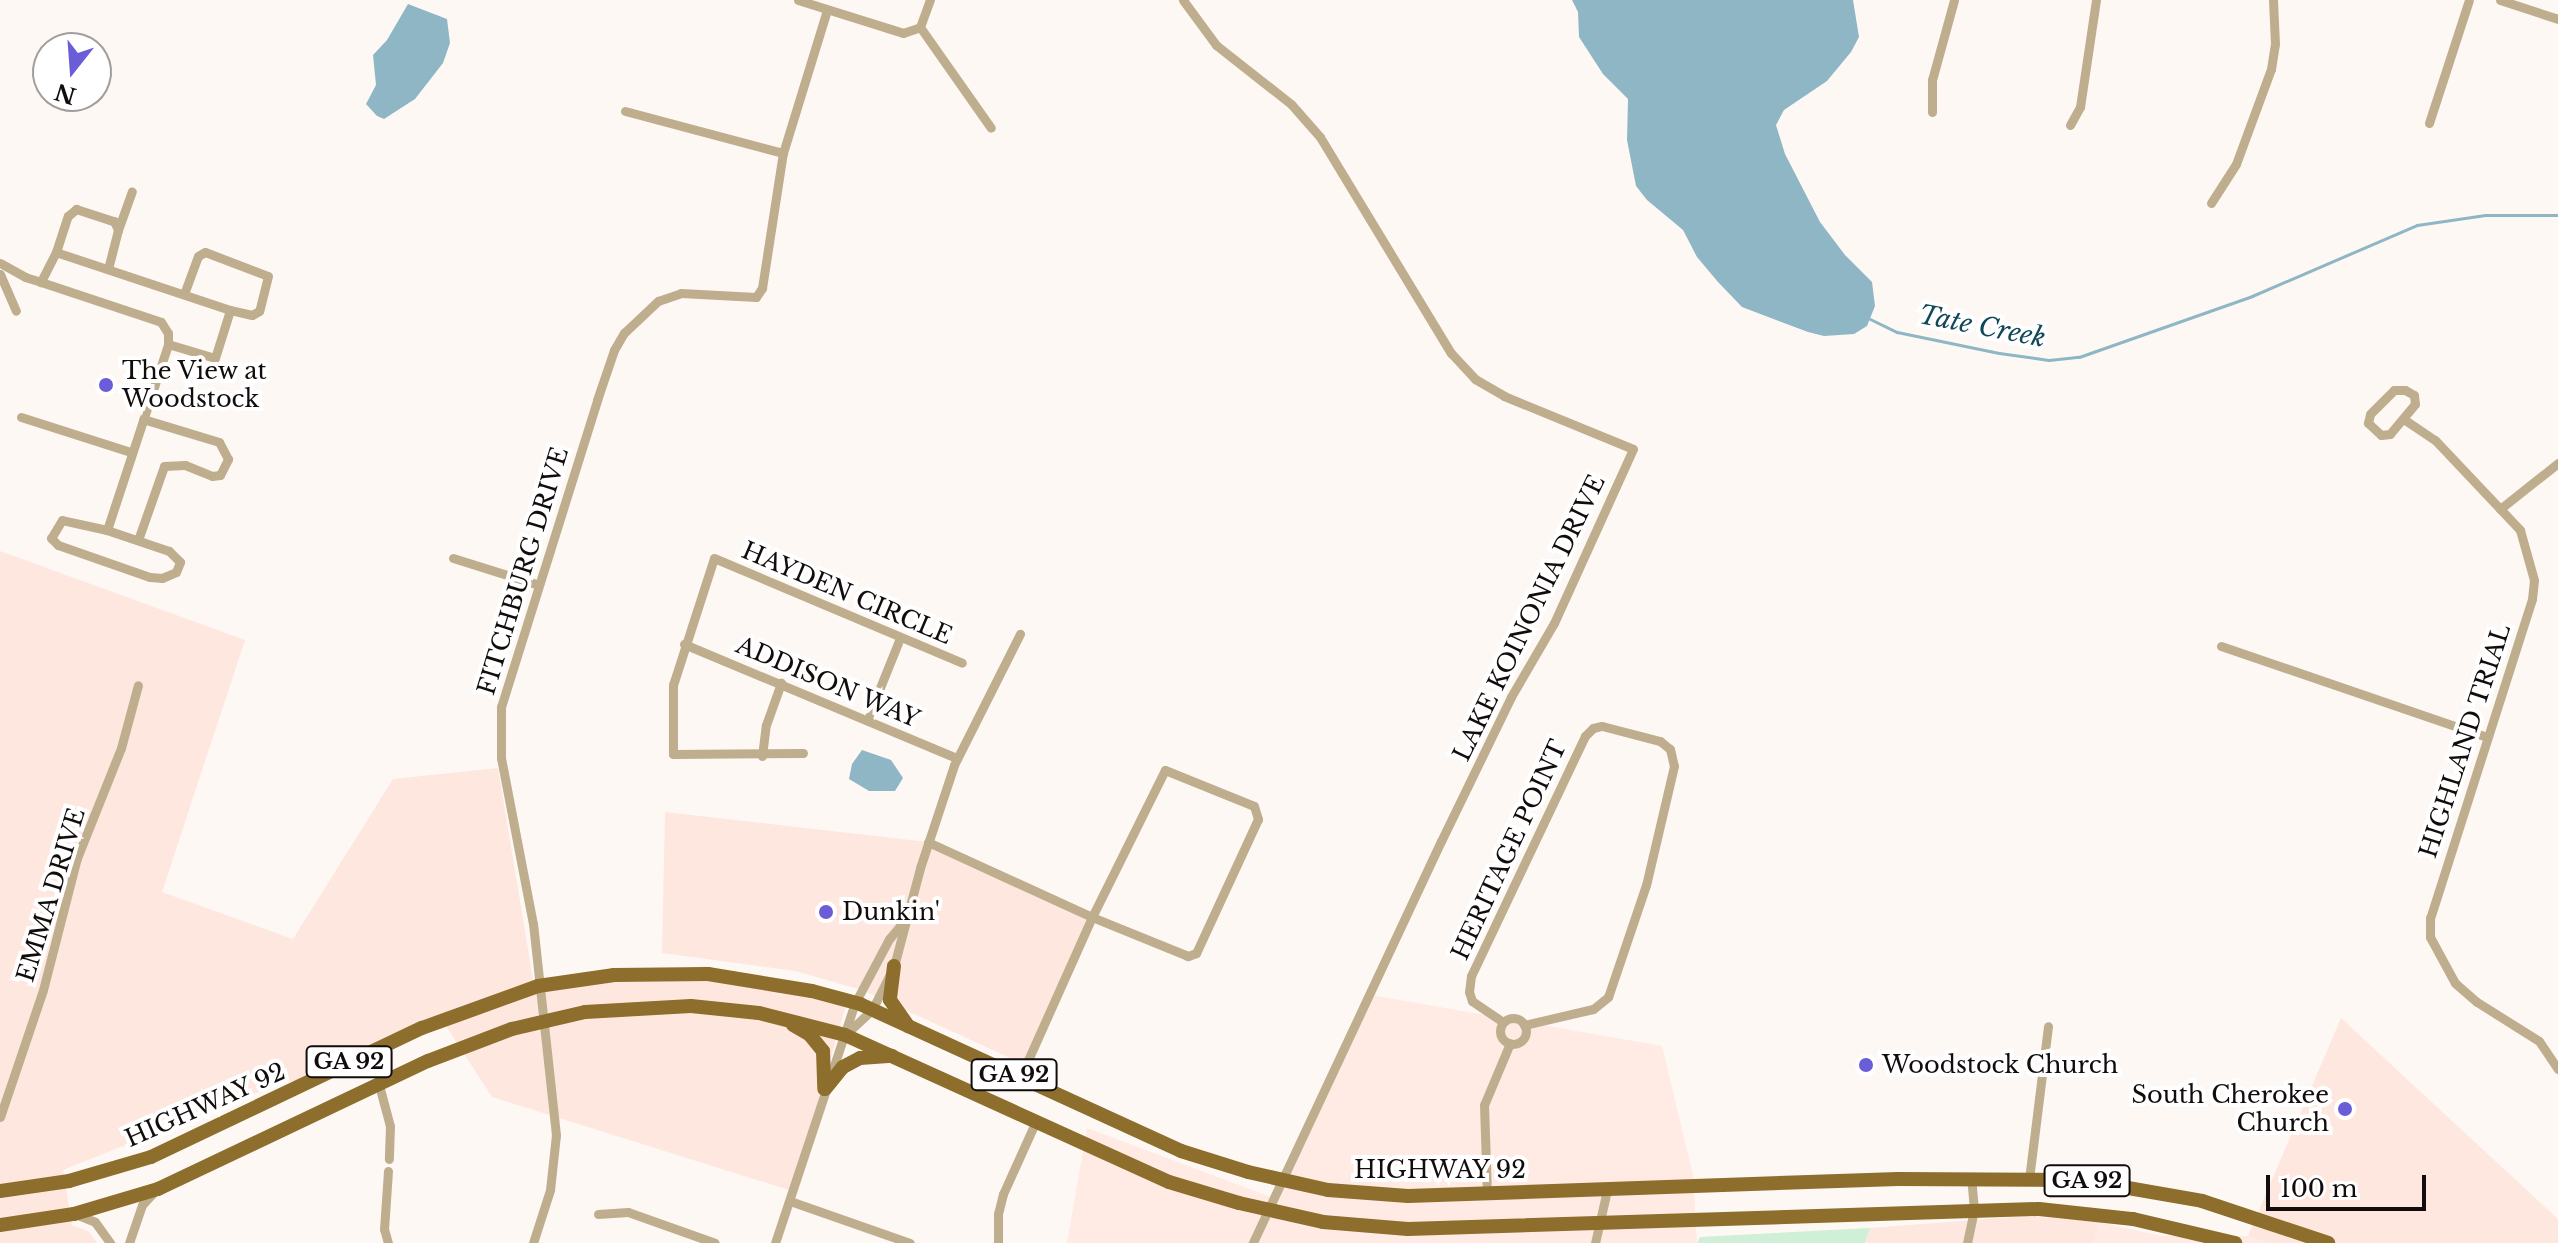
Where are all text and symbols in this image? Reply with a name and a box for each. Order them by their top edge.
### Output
north arrow [32,32,112,112]
text: N [52,78,79,109]
water label: Tate Creek [1916,299,2048,355]
place label: The View at Woodstock [122,357,268,413]
marker: The View at Woodstock [97,376,115,394]
street label: FITCHBURG DRIVE [472,444,574,698]
street label: LAKE KOINONIA DRIVE [1447,470,1611,766]
street label: HAYDEN CIRCLE [738,536,956,650]
street label: HIGHLAND TRIAL [2413,620,2517,862]
street label: ADDISON WAY [731,630,925,734]
street label: HERITAGE POINT [1445,736,1573,964]
street label: EMMA DRIVE [11,804,91,986]
place label: Dunkin' [842,898,940,926]
marker: Dunkin' [817,903,835,921]
road number: GA 92 [305,1044,393,1080]
place label: Woodstock Church [1882,1051,2119,1079]
marker: Woodstock Church [1857,1056,1875,1074]
street label: HIGHWAY 92 [120,1057,290,1153]
road number: GA 92 [970,1057,1058,1093]
place label: South Cherokee Church [2131,1081,2329,1137]
marker: South Cherokee Church [2336,1100,2354,1118]
street label: HIGHWAY 92 [1353,1156,1527,1184]
scale bar [2270,1159,2430,1209]
road number: GA 92 [2043,1163,2131,1199]
text: 100 m [2280,1174,2358,1203]

